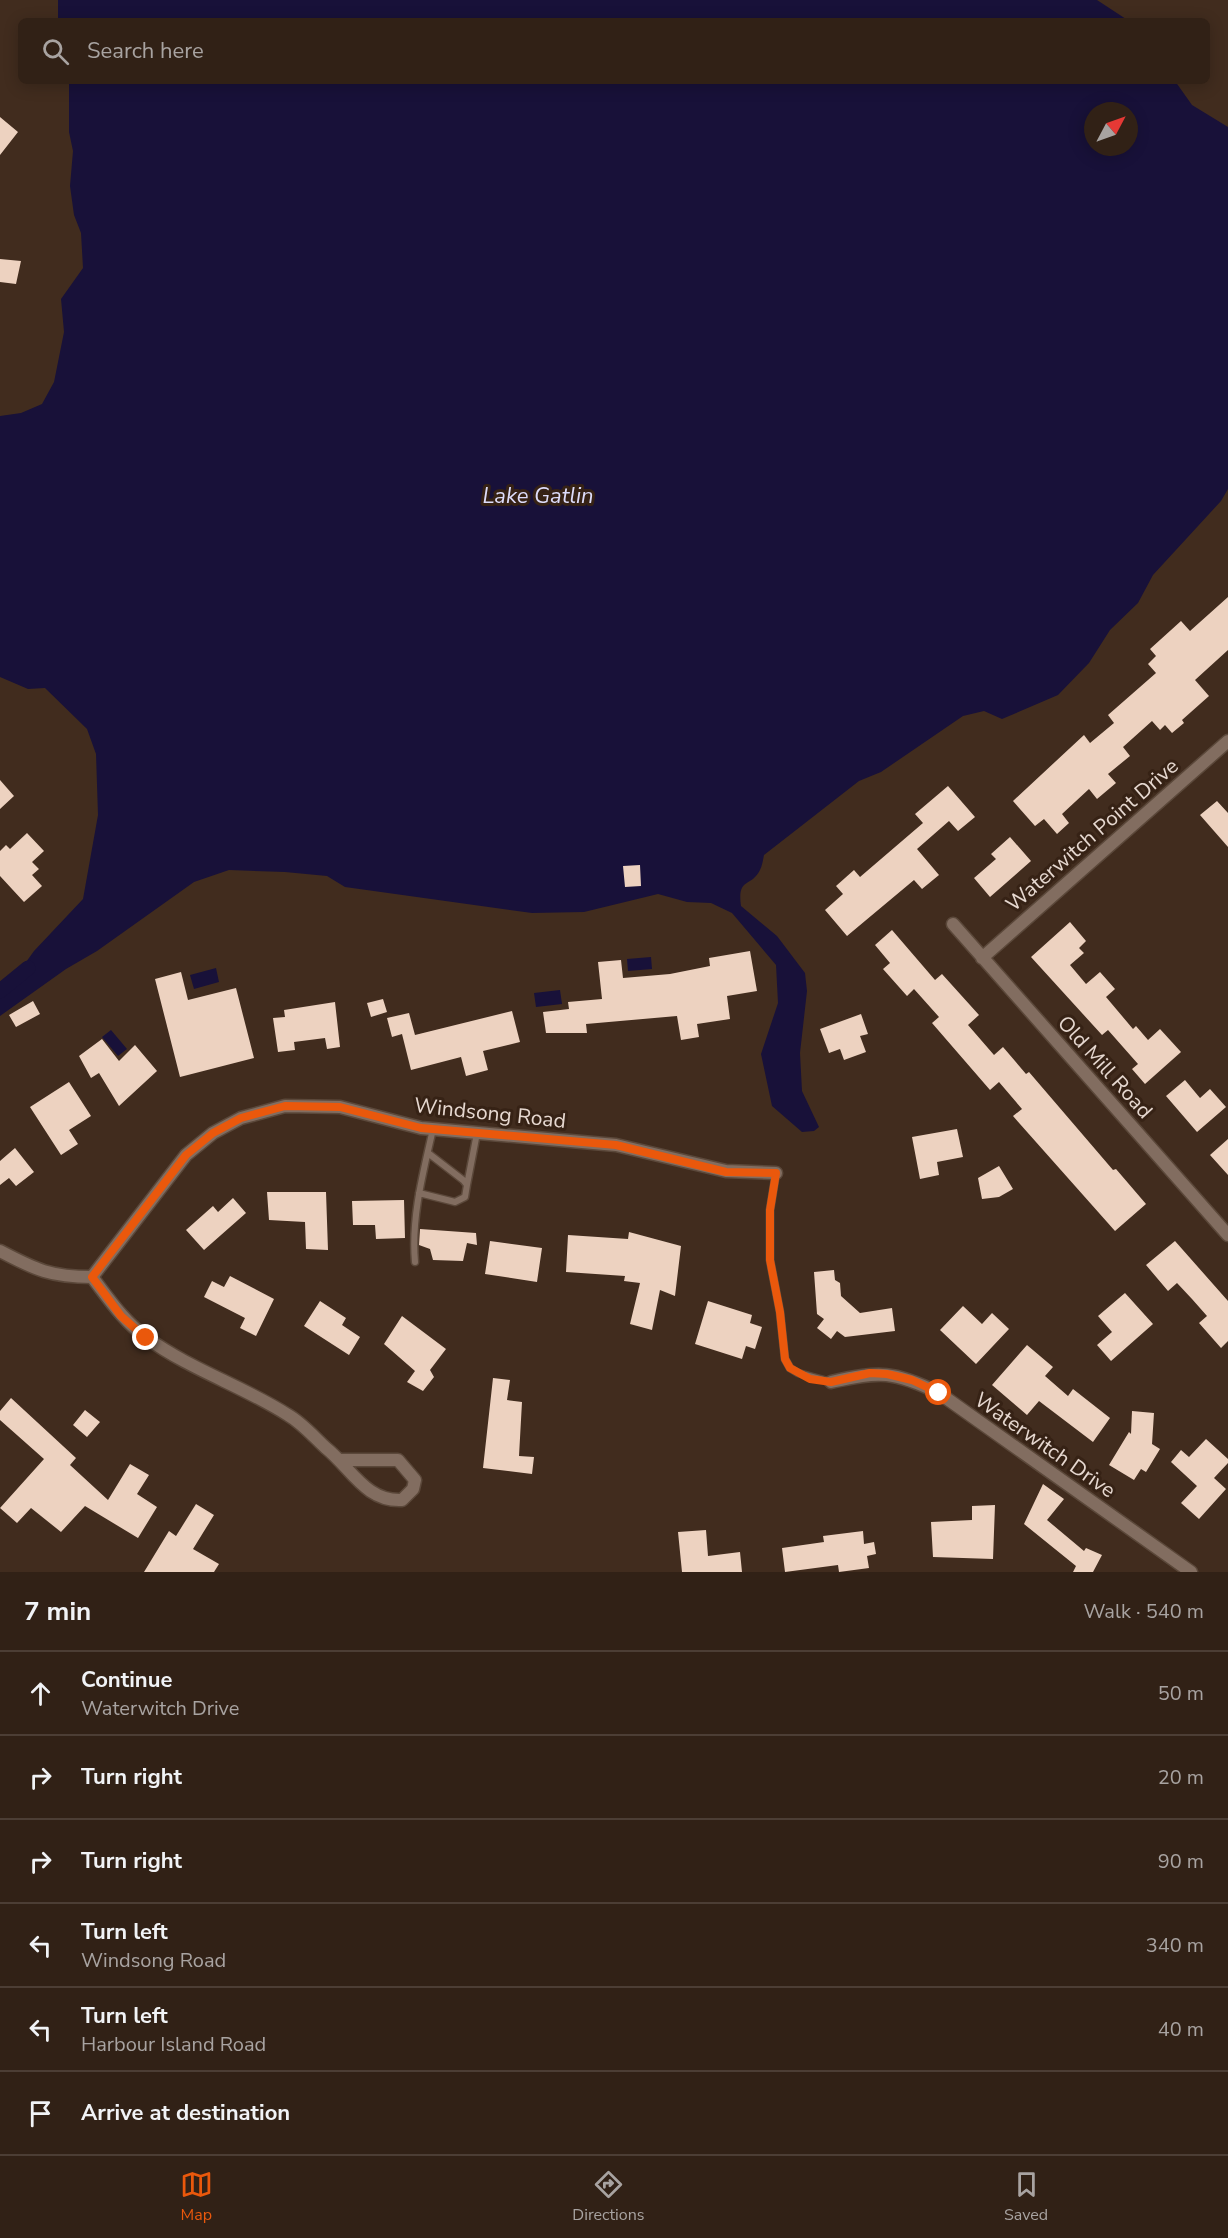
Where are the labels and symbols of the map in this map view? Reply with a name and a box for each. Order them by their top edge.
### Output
north arrow [1084,102,1138,156]
water label: Lake Gatlin [482,481,594,511]
street label: Waterwitch Point Drive [1000,752,1184,918]
street label: Old Mill Road [1051,1010,1159,1124]
street label: Windsong Road [413,1091,567,1135]
route end [132,1324,158,1350]
route start [925,1379,951,1405]
street label: Waterwitch Drive [969,1386,1121,1504]

